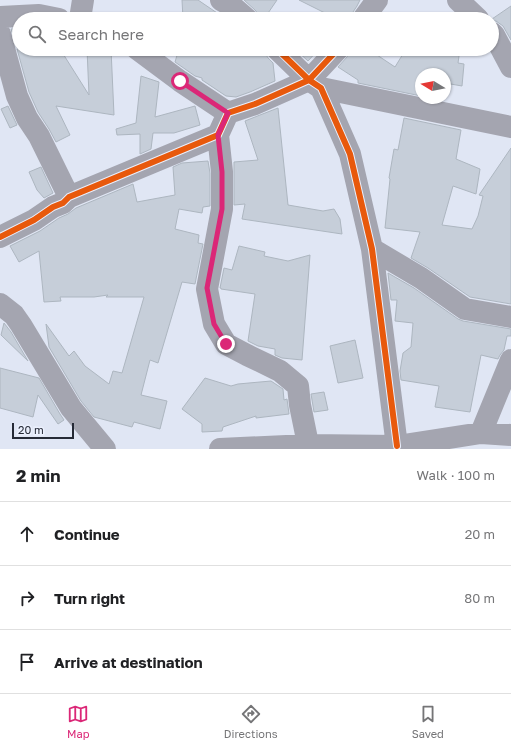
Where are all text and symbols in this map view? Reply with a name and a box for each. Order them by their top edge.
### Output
search box [12,12,499,56]
icon: search [26,23,48,45]
text: Search here [58,25,144,43]
north arrow [415,68,451,104]
route start [171,72,189,90]
route end [217,335,235,353]
scale bar [12,421,74,440]
text: 20 m [18,423,44,436]
text: 2 min [16,465,60,486]
text: Walk · 100 m [417,467,495,483]
icon: ahead [16,523,38,545]
text: Continue [54,525,120,543]
text: 20 m [465,526,495,542]
icon: right [16,587,38,609]
text: Turn right [54,589,125,607]
text: 80 m [464,590,495,606]
icon: arrive [16,651,38,673]
text: Arrive at destination [54,653,203,671]
tab: Map [67,703,90,740]
tab: Directions [224,703,278,740]
tab: Saved [412,703,444,740]

